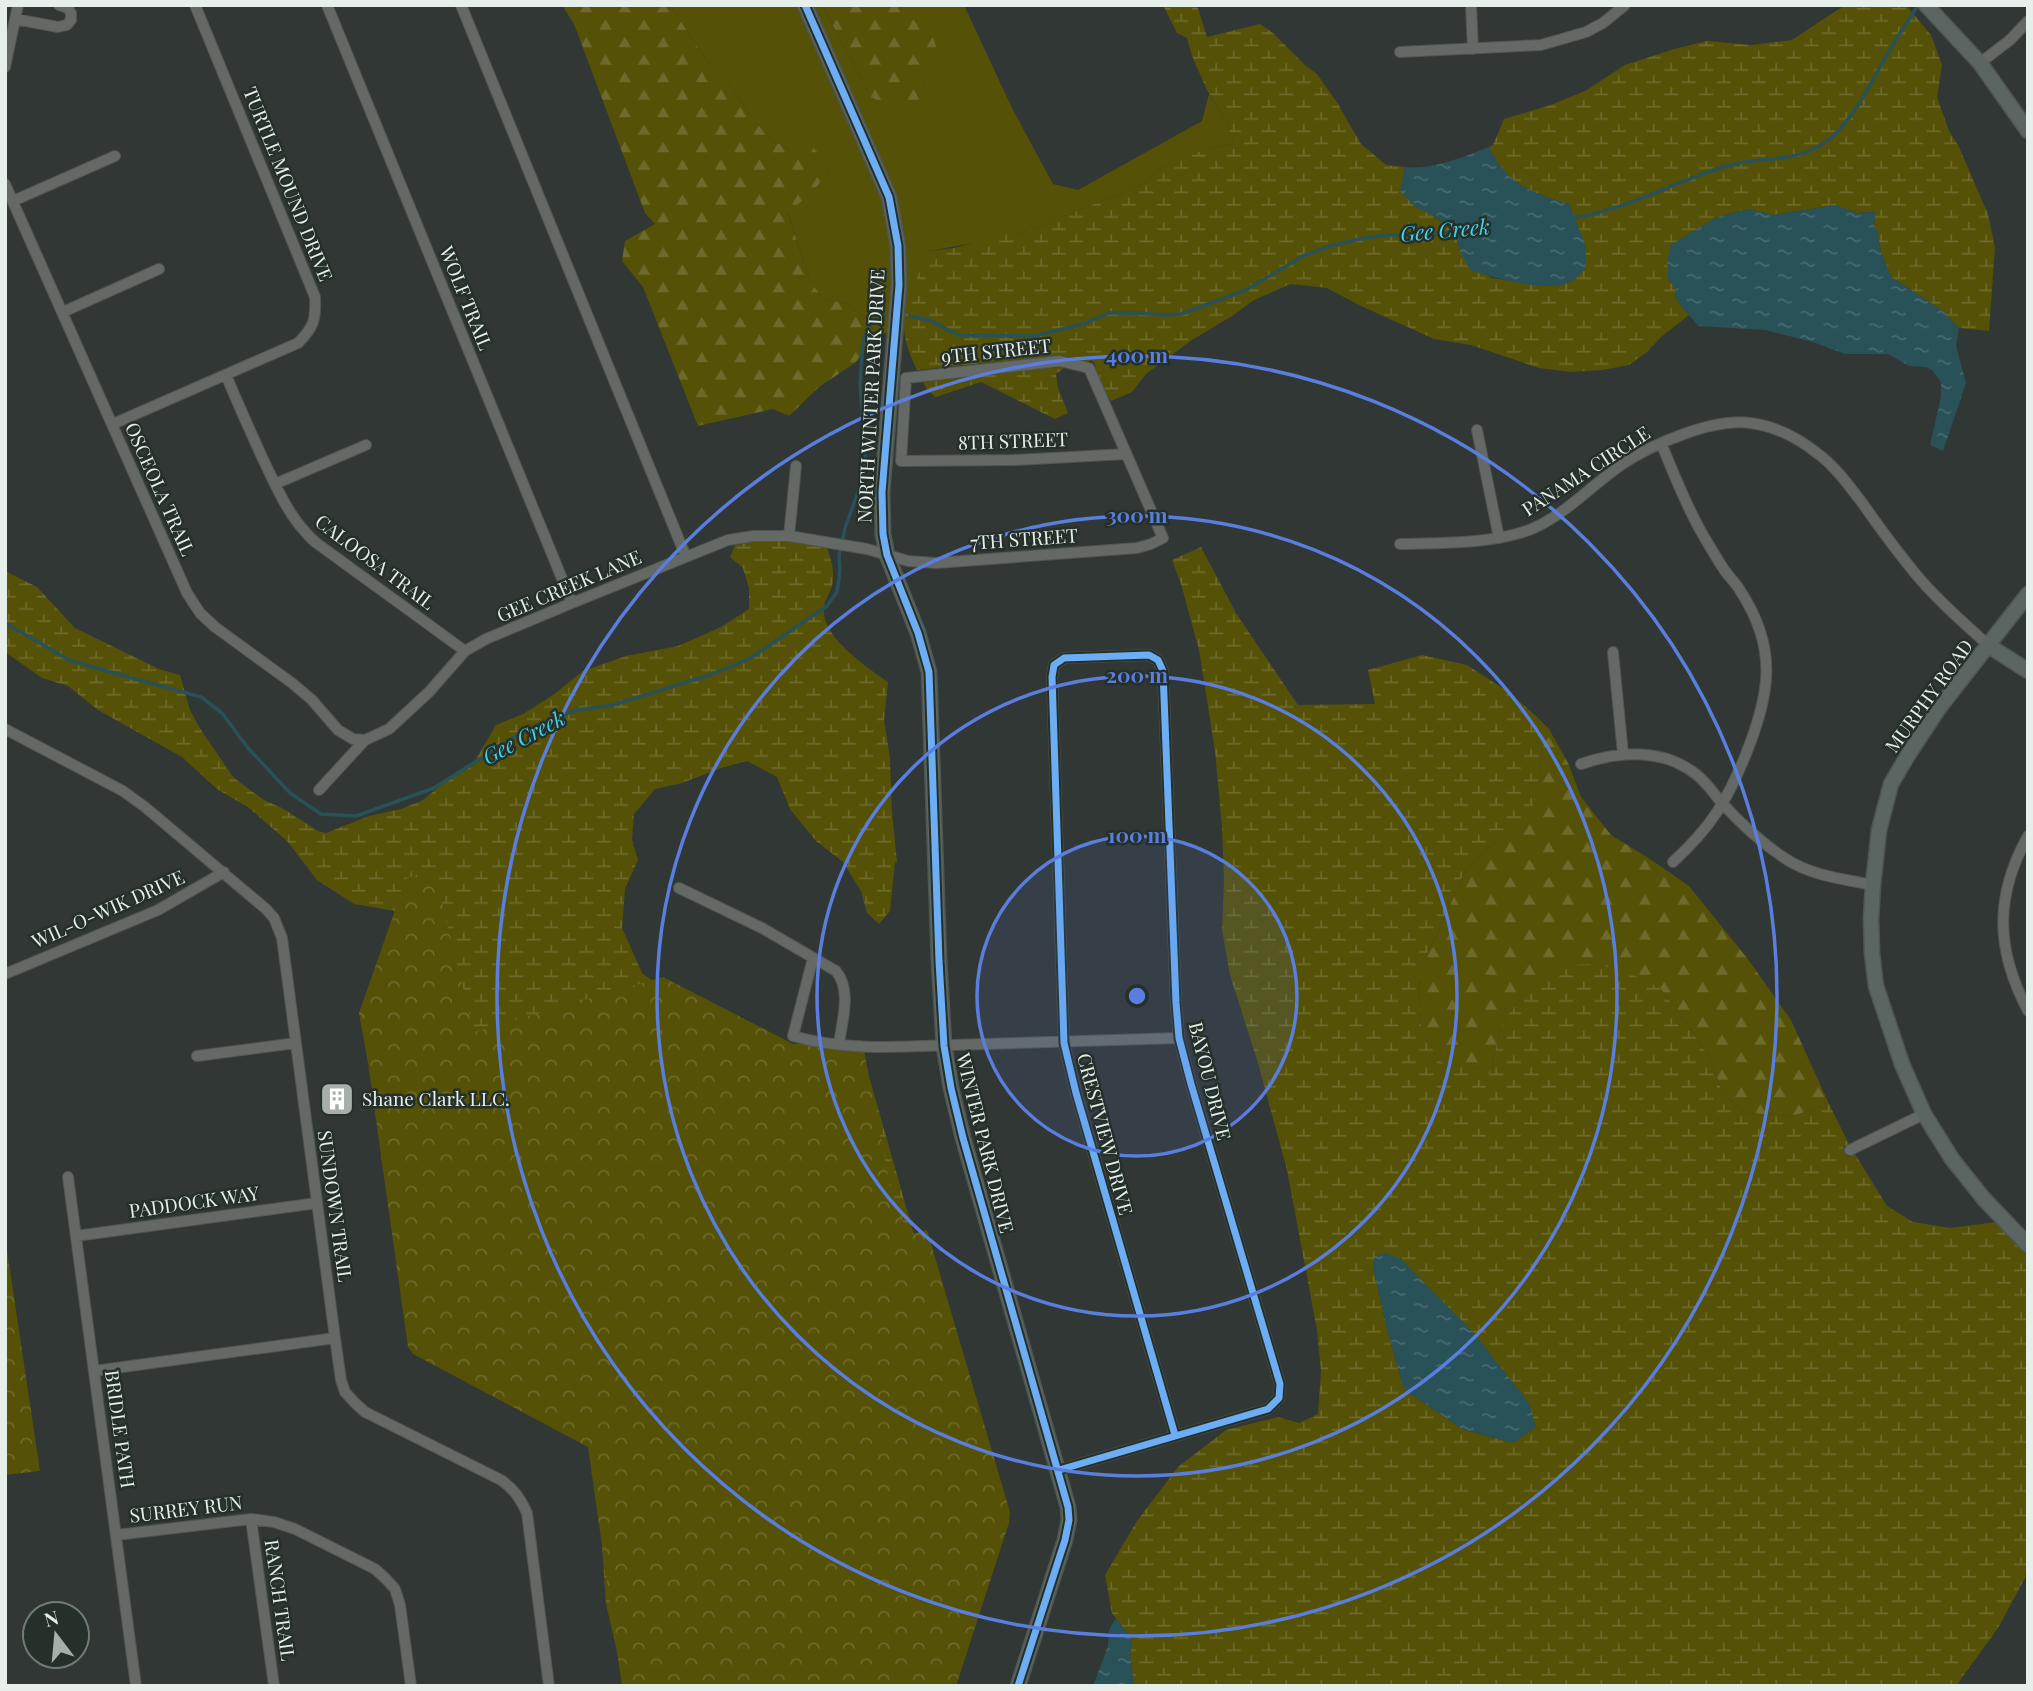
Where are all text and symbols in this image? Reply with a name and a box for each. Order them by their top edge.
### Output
street label: TURTLE MOUND DRIVE [238,83,340,285]
water label: Gee Creek [1399,211,1491,247]
street label: WOLF TRAIL [434,241,500,353]
street label: NORTH WINTER PARK DRIVE [850,268,890,524]
street label: 9TH STREET [940,331,1052,369]
text: 400 m [1106,340,1168,368]
street label: OSCEOLA TRAIL [120,418,202,559]
street label: PANAMA CIRCLE [1516,419,1654,521]
street label: 8TH STREET [957,425,1069,455]
text: 300 m [1106,500,1168,528]
street label: CALOOSA TRAIL [310,508,441,615]
street label: 7TH STREET [969,521,1079,555]
street label: GEE CREEK LANE [492,543,645,627]
street label: MURPHY ROAD [1878,634,1978,757]
text: 200 m [1106,660,1168,688]
water label: Gee Creek [477,703,569,770]
text: 100 m [1107,820,1167,848]
street label: WIL-O-WIK DRIVE [26,863,188,954]
centre of rings [1125,984,1149,1008]
street label: BAYOU DRIVE [1184,1019,1238,1143]
street label: WINTER PARK DRIVE [951,1049,1021,1235]
street label: CRESTVIEW DRIVE [1072,1050,1140,1217]
building icon: Shane Clark LLC. [318,1080,356,1118]
place label: Shane Clark LLC. [362,1085,510,1111]
street label: SUNDOWN TRAIL [313,1129,359,1283]
street label: PADDOCK WAY [127,1179,261,1223]
street label: BRIDLE PATH [100,1368,142,1490]
street label: SURREY RUN [128,1488,244,1528]
street label: RANCH TRAIL [260,1538,302,1662]
north arrow [21,1600,91,1670]
text: N [41,1603,61,1632]

